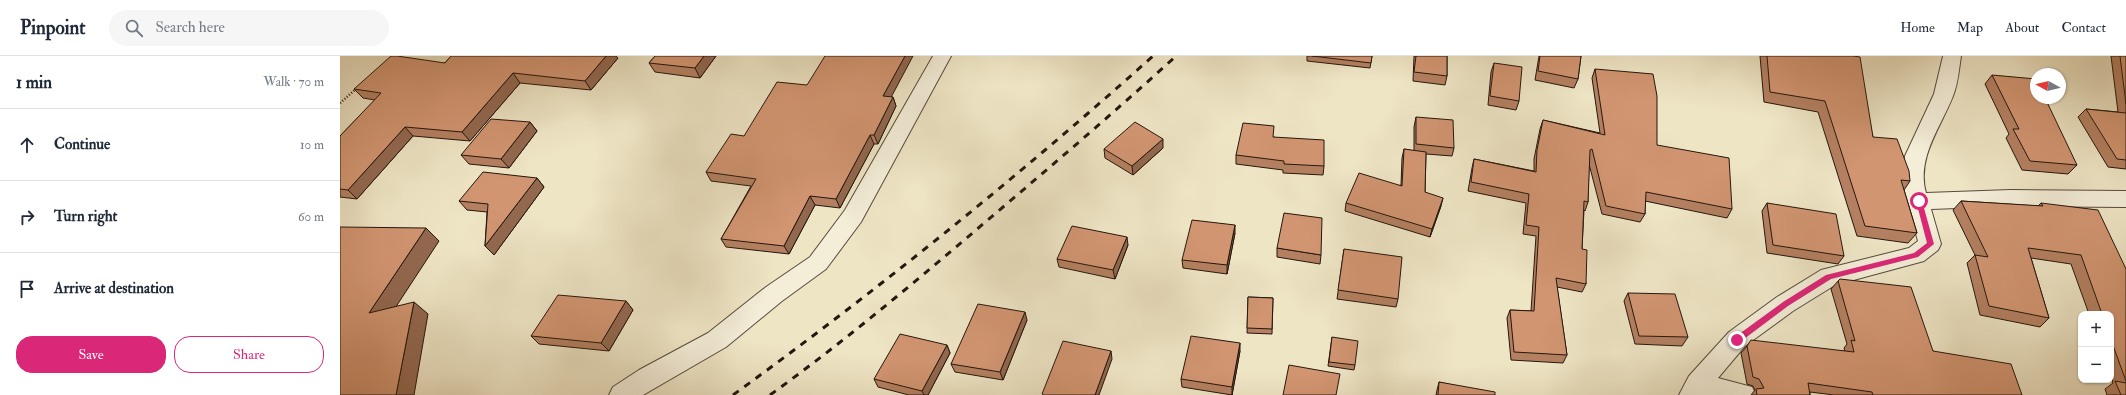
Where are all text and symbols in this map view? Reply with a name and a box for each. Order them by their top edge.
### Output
search box [109,10,389,46]
text: Pinpoint [20,16,85,40]
icon: search [123,17,145,39]
text: Search here [155,18,225,37]
text: Home [1900,19,1935,36]
text: Map [1957,19,1983,36]
text: About [2005,19,2039,36]
text: Contact [2061,19,2106,36]
north arrow [2030,68,2066,104]
text: 1 min [16,72,52,93]
text: Walk · 70 m [264,74,324,90]
icon: ahead [16,134,38,156]
text: Continue [54,135,110,154]
text: 10 m [300,137,324,153]
route start [1910,192,1928,210]
icon: right [16,206,38,228]
text: Turn right [54,207,117,226]
text: 60 m [298,209,324,225]
icon: arrive [16,278,38,300]
text: Arrive at destination [54,279,174,298]
map controls [2078,311,2114,383]
button: + [2078,311,2114,347]
route end [1728,331,1746,349]
button: Save [16,336,166,373]
button: Share [174,336,324,373]
button: − [2078,347,2114,383]

